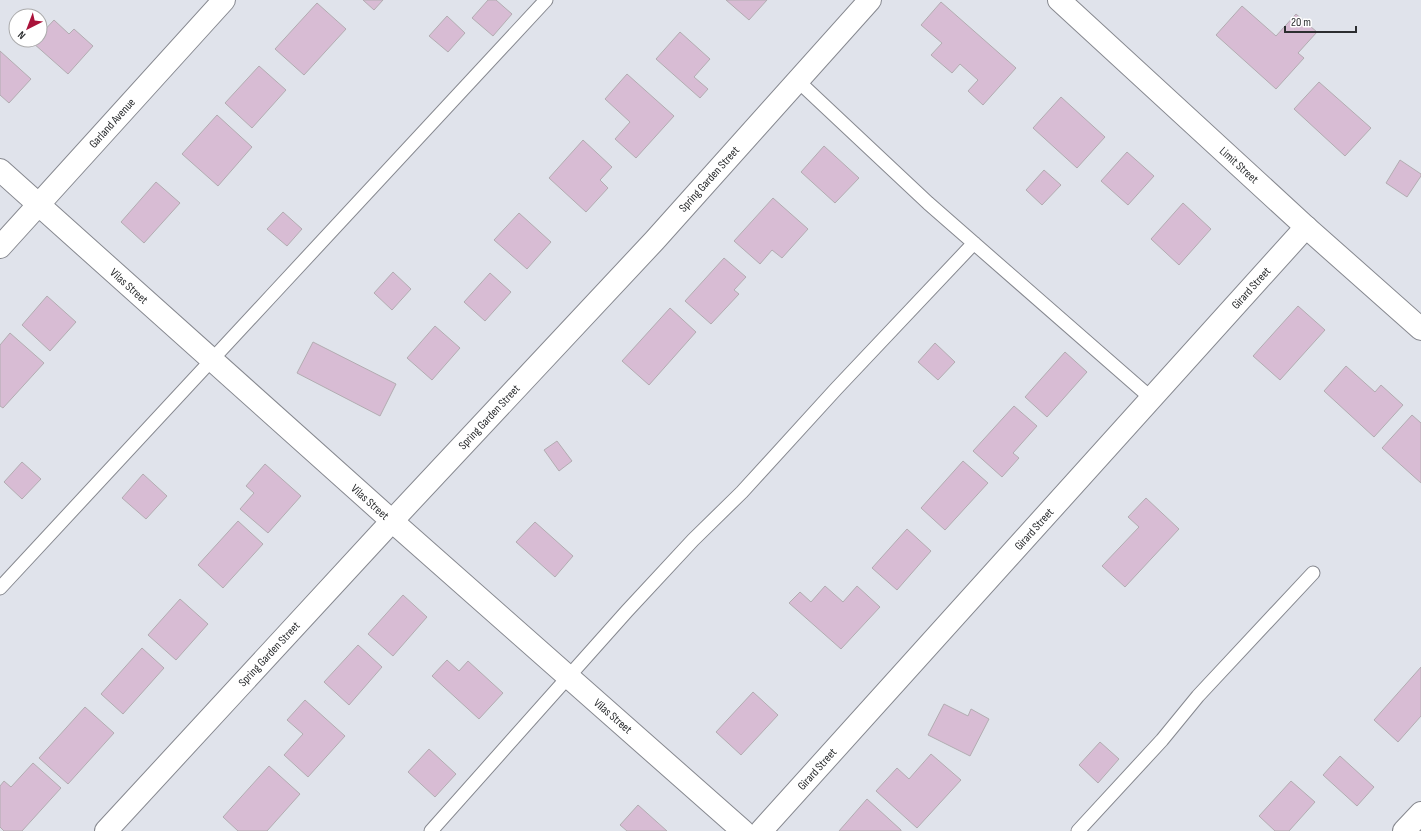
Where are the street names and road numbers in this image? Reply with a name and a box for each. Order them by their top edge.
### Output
street label: Garland Avenue [86,95,139,151]
street label: Spring Garden Street [676,143,743,215]
street label: Limit Street [1216,144,1262,187]
street label: Girard Street [1229,264,1274,313]
street label: Vilas Street [107,265,151,308]
street label: Spring Garden Street [455,381,524,453]
street label: Vilas Street [348,481,392,524]
street label: Girard Street [1012,505,1057,554]
street label: Spring Garden Street [235,618,304,690]
street label: Vilas Street [590,696,635,737]
street label: Girard Street [795,745,840,794]

